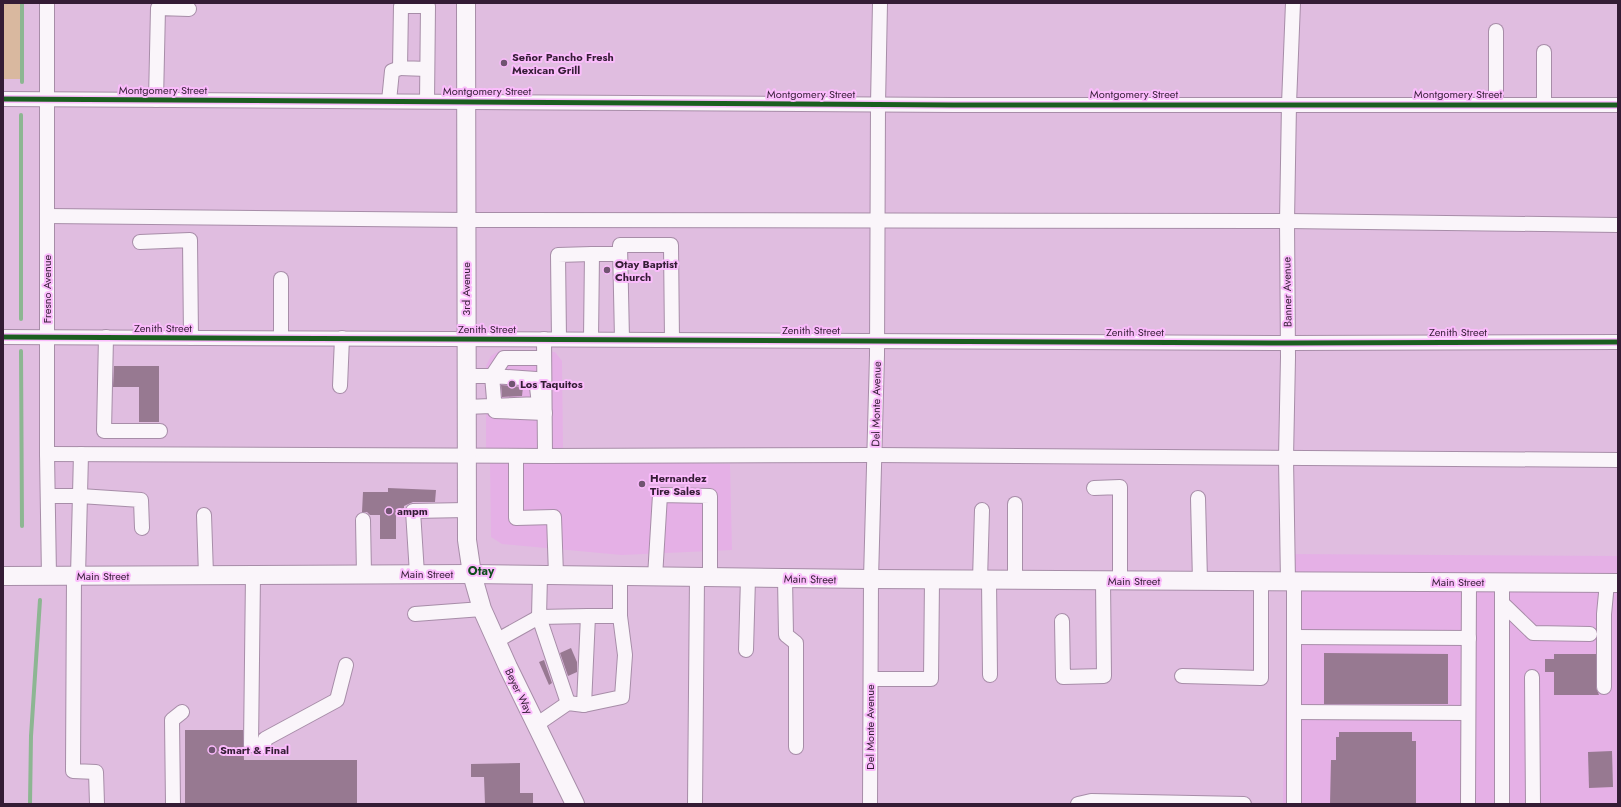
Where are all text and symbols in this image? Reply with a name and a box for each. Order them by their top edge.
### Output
place label: Señor Pancho Fresh Mexican Grill [512,49,614,78]
marker: Señor Pancho Fresh Mexican Grill [499,58,509,68]
street label: Montgomery Street [119,82,208,98]
street label: Montgomery Street [443,83,532,99]
street label: Montgomery Street [767,86,856,102]
street label: Montgomery Street [1090,86,1179,102]
street label: Montgomery Street [1414,86,1503,102]
street label: Fresno Avenue [39,255,55,323]
place label: Otay Baptist Church [615,256,678,285]
street label: Banner Avenue [1278,257,1296,327]
street label: 3rd Avenue [458,262,474,316]
marker: Otay Baptist Church [602,265,612,275]
street label: Zenith Street [134,320,192,336]
street label: Zenith Street [458,321,516,337]
street label: Zenith Street [782,322,840,338]
street label: Zenith Street [1106,324,1164,340]
street label: Zenith Street [1429,324,1487,340]
street label: Del Monte Avenue [867,361,885,447]
place label: Los Taquitos [520,376,583,392]
marker: Los Taquitos [507,379,517,389]
place label: Hernandez Tire Sales [650,470,707,499]
marker: Hernandez Tire Sales [637,479,647,489]
place label: ampm [397,503,428,519]
marker: ampm [384,506,394,516]
district label: Otay [468,562,495,580]
street label: Main Street [401,566,454,582]
street label: Main Street [77,568,130,584]
street label: Main Street [784,571,837,587]
street label: Main Street [1108,573,1161,589]
street label: Main Street [1432,574,1485,590]
street label: Beyer Way [501,666,537,717]
street label: Del Monte Avenue [862,684,878,770]
place label: Smart & Final [220,742,289,758]
marker: Smart & Final [207,745,217,755]

